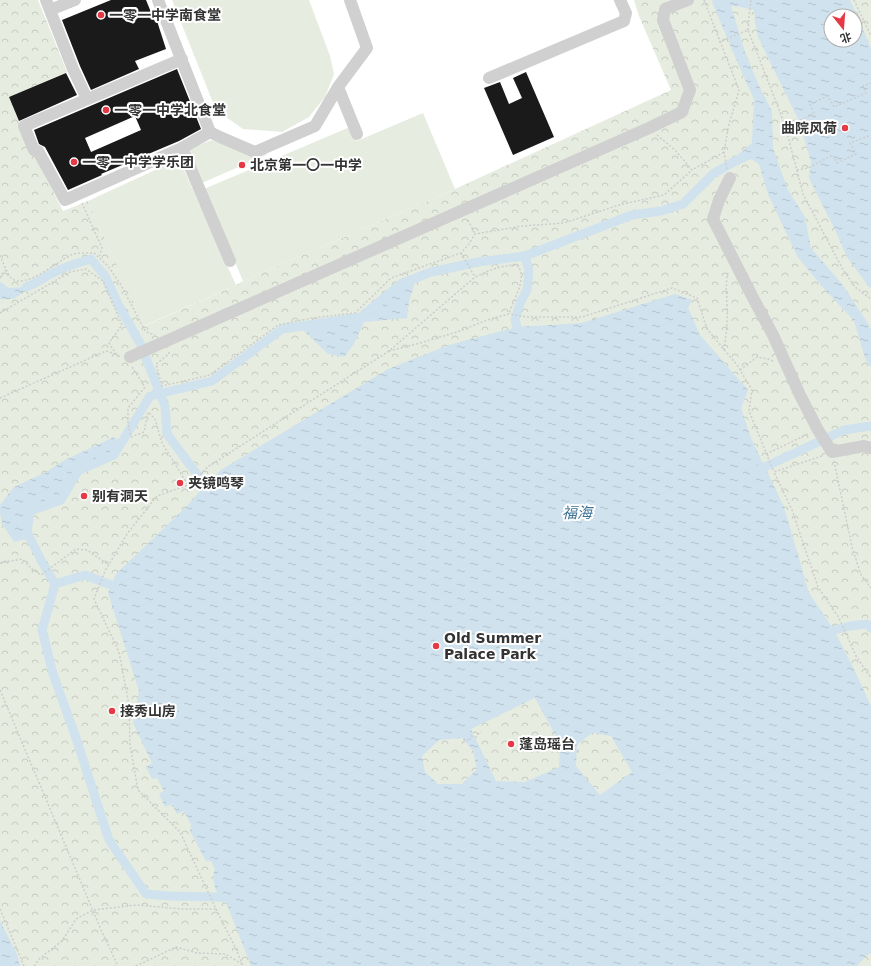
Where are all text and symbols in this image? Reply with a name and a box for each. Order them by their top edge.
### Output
place label: 一零一中学南食堂 [109,7,221,23]
north arrow [823,8,863,48]
marker: 一零一中学南食堂 [96,10,106,20]
text: 北 [839,29,853,45]
place label: 一零一中学北食堂 [114,102,226,118]
marker: 一零一中学北食堂 [101,105,111,115]
place label: 曲院风荷 [781,120,837,136]
marker: 曲院风荷 [840,123,850,133]
place label: 一零一中学学乐团 [82,154,194,170]
marker: 一零一中学学乐团 [69,157,79,167]
place label: 北京第一〇一中学 [250,157,362,173]
marker: 北京第一〇一中学 [237,160,247,170]
place label: 夹镜鸣琴 [188,475,244,491]
marker: 夹镜鸣琴 [175,478,185,488]
place label: 别有洞天 [92,488,148,504]
marker: 别有洞天 [79,491,89,501]
water label: 福海 [562,504,594,522]
place label: Old Summer Palace Park [444,630,541,662]
marker: Old Summer Palace Park [431,641,441,651]
place label: 接秀山房 [120,703,176,719]
marker: 接秀山房 [107,706,117,716]
place label: 蓬岛瑶台 [519,736,575,752]
marker: 蓬岛瑶台 [506,739,516,749]

